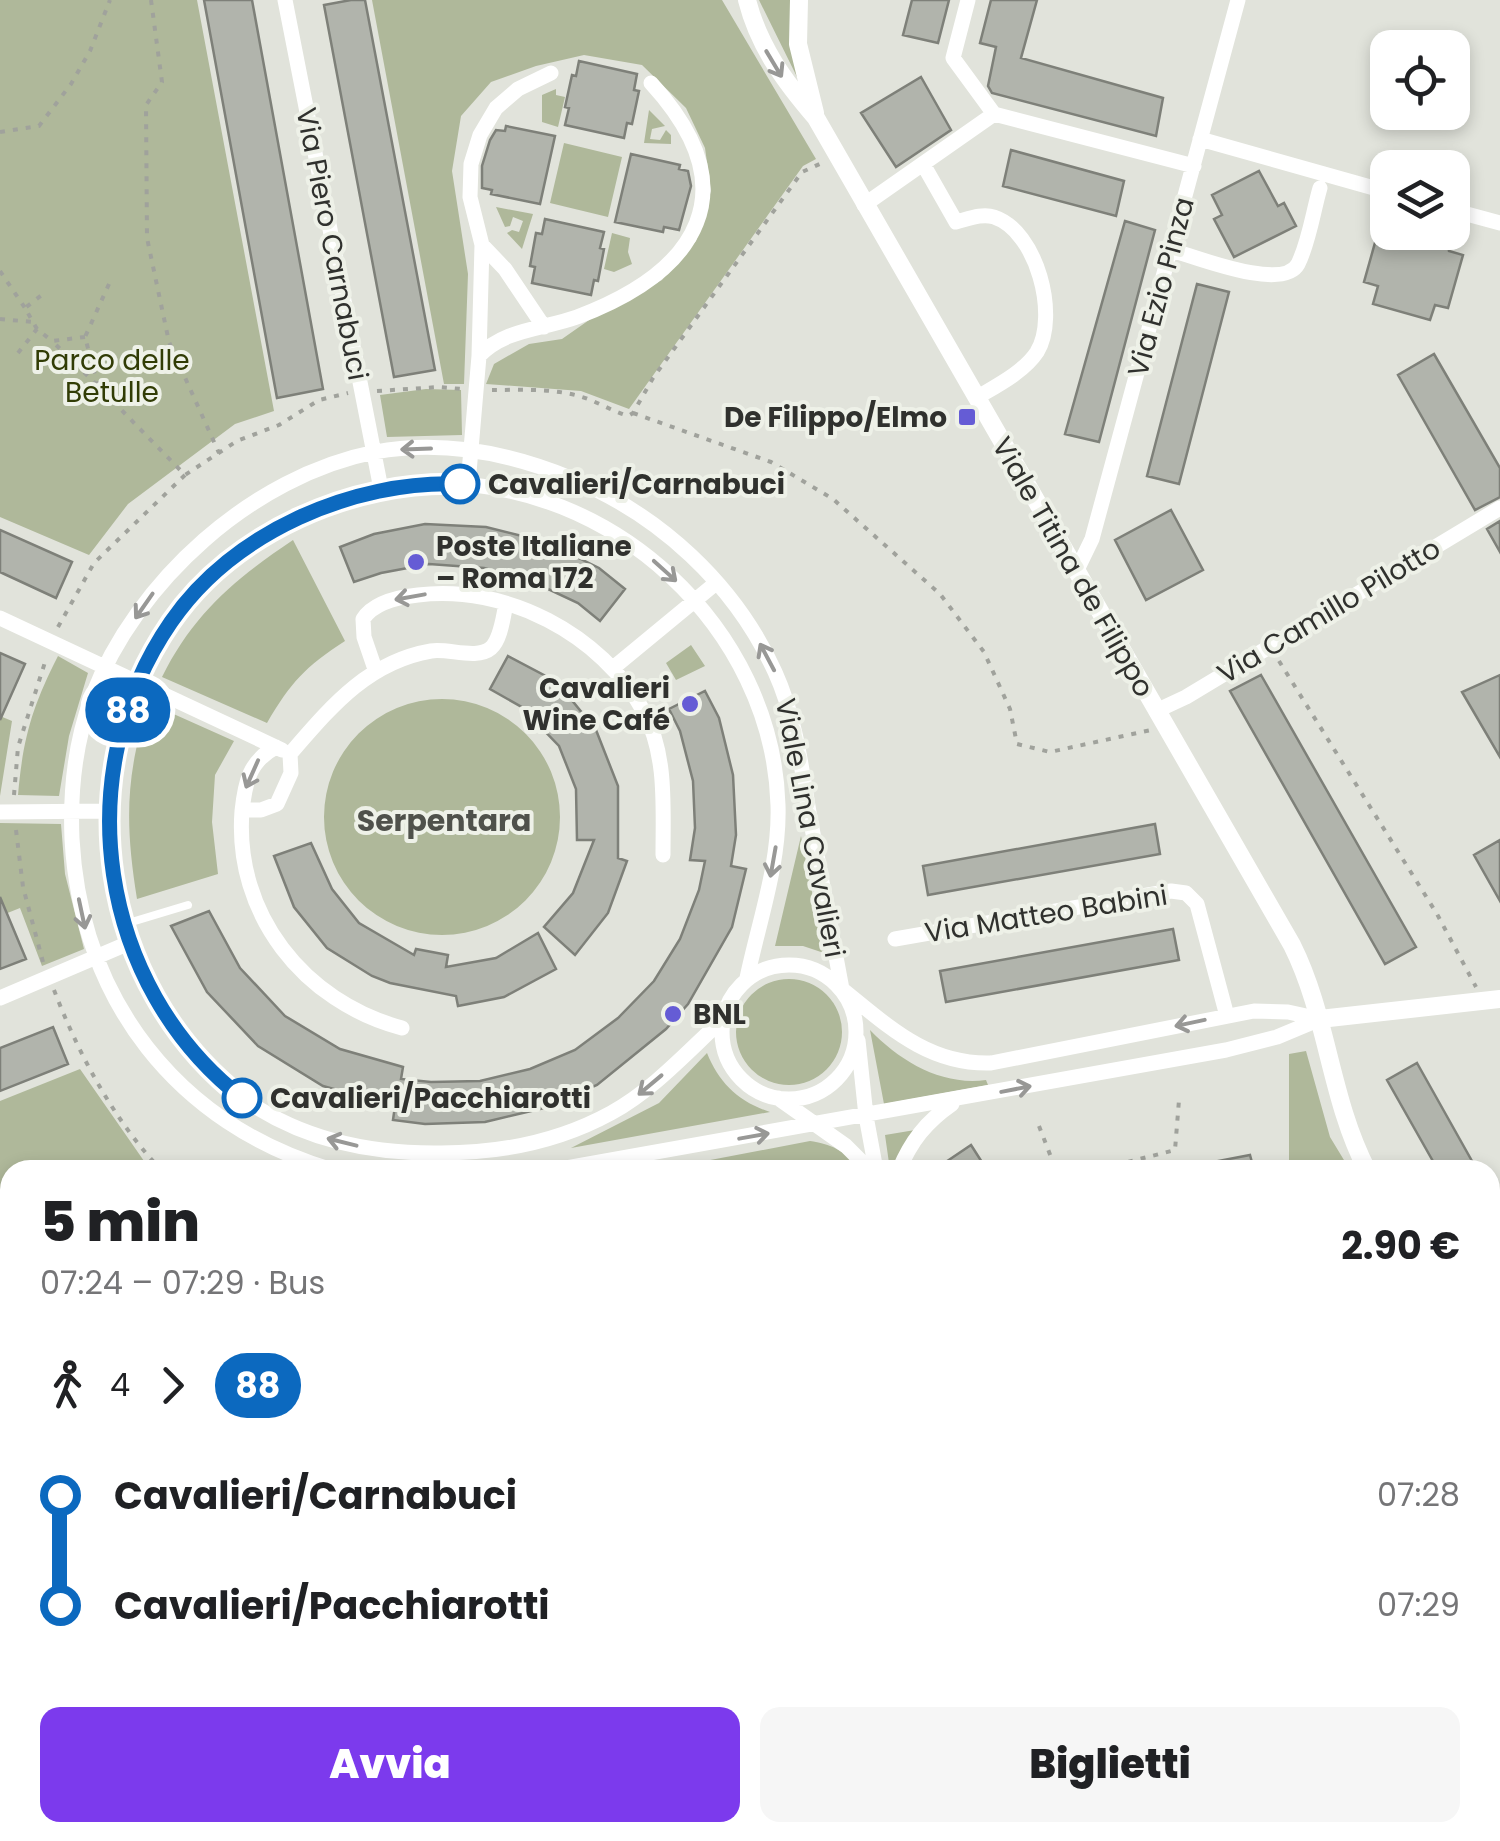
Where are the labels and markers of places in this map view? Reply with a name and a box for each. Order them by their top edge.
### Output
place label: De Filippo/Elmo [724,398,947,437]
marker: De Filippo/Elmo [956,406,978,428]
marker: Cavalieri/Carnabuci [441,465,479,503]
place label: Cavalieri/Carnabuci [488,465,785,504]
place label: Poste Italiane – Roma 172 [436,527,632,598]
marker: Poste Italiane – Roma 172 [405,551,427,573]
place label: Cavalieri Wine Café [523,669,670,740]
marker: Cavalieri Wine Café [679,693,701,715]
place label: BNL [693,995,746,1034]
marker: BNL [662,1003,684,1025]
marker: Cavalieri/Pacchiarotti [223,1079,261,1117]
place label: Cavalieri/Pacchiarotti [270,1079,591,1118]

